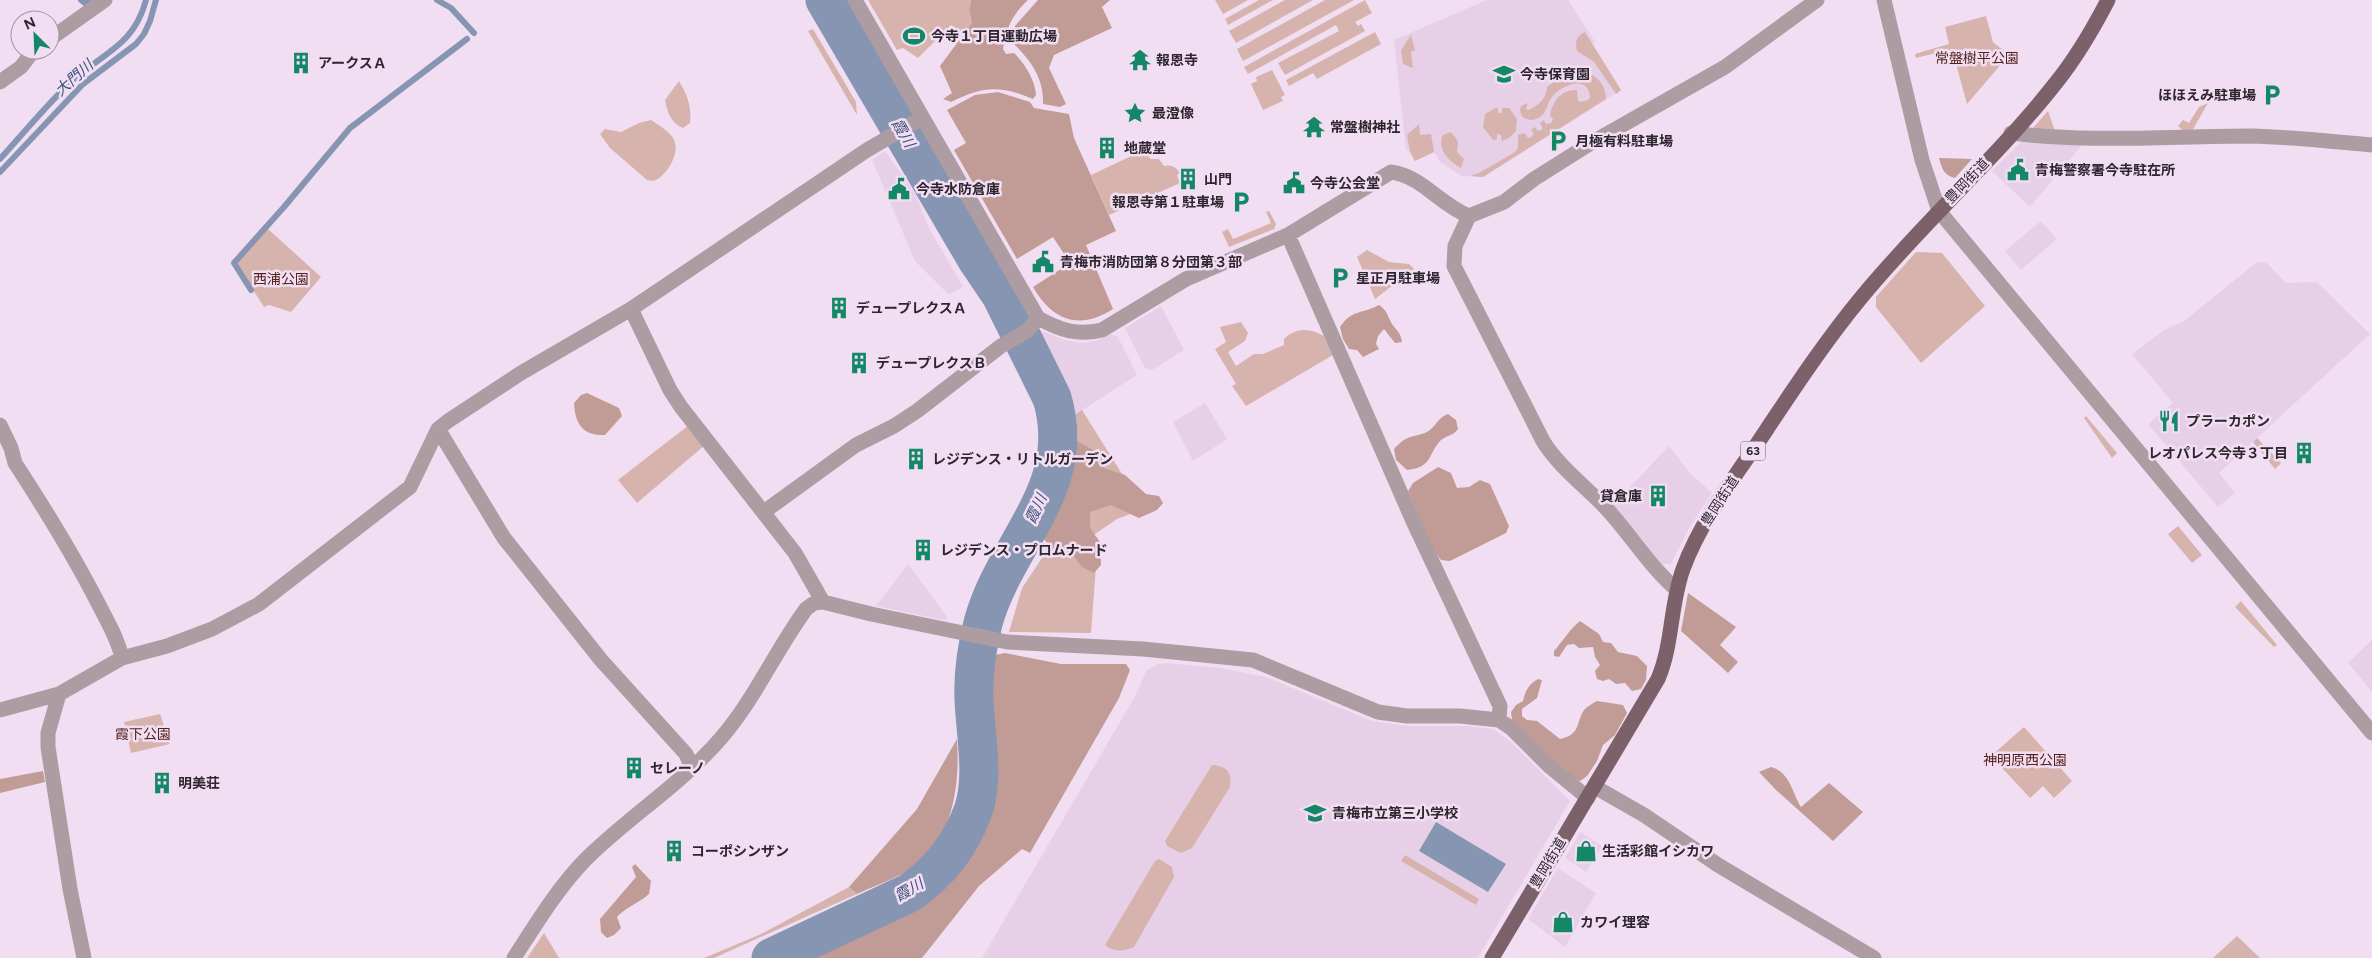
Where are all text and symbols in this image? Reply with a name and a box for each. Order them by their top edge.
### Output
north arrow [10,10,60,60]
text: N [22,14,38,34]
sports icon: 今寺１丁目運動広場 [901,23,927,49]
place label: 今寺１丁目運動広場 [931,28,1057,45]
temple icon: 報恩寺 [1127,47,1153,73]
building icon: アークスＡ [288,50,314,76]
park label: 常盤樹平公園 [1935,50,2019,67]
place label: 報恩寺 [1156,52,1198,69]
water label: 大門川 [51,55,98,100]
place label: アークスＡ [318,55,387,72]
school or university icon: 今寺保育園 [1491,61,1517,87]
place label: 今寺保育園 [1520,66,1590,83]
parking icon: ほほえみ駐車場 [2259,82,2285,108]
place label: ほほえみ駐車場 [2158,87,2256,104]
place icon: 最澄像 [1122,100,1148,126]
place label: 最澄像 [1152,105,1194,122]
temple icon: 常盤樹神社 [1301,114,1327,140]
water label: 霞川 [888,116,919,152]
place label: 常盤樹神社 [1330,119,1400,136]
parking icon: 月極有料駐車場 [1545,128,1571,154]
place label: 月極有料駐車場 [1575,133,1673,150]
building icon: 地蔵堂 [1094,135,1120,161]
place label: 地蔵堂 [1124,140,1166,157]
street label: 豊岡街道 [1941,155,1993,207]
public building icon: 青梅警察署今寺駐在所 [2005,157,2031,183]
place label: 青梅警察署今寺駐在所 [2035,162,2175,179]
building icon: 山門 [1175,166,1201,192]
public building icon: 今寺公会堂 [1281,170,1307,196]
place label: 山門 [1204,171,1232,188]
place label: 今寺公会堂 [1310,175,1380,192]
public building icon: 今寺水防倉庫 [886,176,912,202]
place label: 今寺水防倉庫 [916,181,1000,198]
parking icon: 報恩寺第１駐車場 [1228,189,1254,215]
place label: 報恩寺第１駐車場 [1112,194,1224,211]
public building icon: 青梅市消防団第８分団第３部 [1030,249,1056,275]
place label: 青梅市消防団第８分団第３部 [1060,254,1242,271]
parking icon: 星正月駐車場 [1327,265,1353,291]
place label: 星正月駐車場 [1356,270,1440,287]
park label: 西浦公園 [253,271,309,288]
building icon: デュープレクスＡ [826,295,852,321]
place label: デュープレクスＡ [856,300,967,317]
building icon: デュープレクスＢ [846,350,872,376]
place label: デュープレクスＢ [876,355,987,372]
restaurant icon: プラーカポン [2156,408,2182,434]
place label: プラーカポン [2186,413,2270,430]
building icon: レオパレス今寺３丁目 [2291,440,2317,466]
road number: 63 [1740,442,1766,461]
place label: レオパレス今寺３丁目 [2148,445,2288,462]
building icon: レジデンス・リトルガーデン [903,446,929,472]
place label: レジデンス・リトルガーデン [932,451,1113,468]
street label: 豊岡街道 [1698,473,1742,529]
building icon: 貸倉庫 [1645,483,1671,509]
place label: 貸倉庫 [1600,488,1642,505]
water label: 霞川 [1022,490,1051,526]
building icon: レジデンス・プロムナード [910,537,936,563]
place label: レジデンス・プロムナード [940,542,1108,559]
park label: 霞下公園 [115,726,171,743]
park label: 神明原西公園 [1983,752,2067,769]
building icon: セレーノ [621,755,647,781]
place label: セレーノ [650,760,705,777]
building icon: 明美荘 [149,770,175,796]
place label: 明美荘 [178,775,220,792]
school or university icon: 青梅市立第三小学校 [1302,800,1328,826]
place label: 青梅市立第三小学校 [1332,805,1458,822]
street label: 豊岡街道 [1526,835,1570,891]
building icon: コーポシンザン [661,838,687,864]
shop icon: 生活彩館イシカワ [1573,838,1599,864]
place label: コーポシンザン [691,843,789,860]
place label: 生活彩館イシカワ [1602,843,1714,860]
water label: 霞川 [892,874,928,905]
shop icon: カワイ理容 [1550,909,1576,935]
place label: カワイ理容 [1580,914,1650,931]

